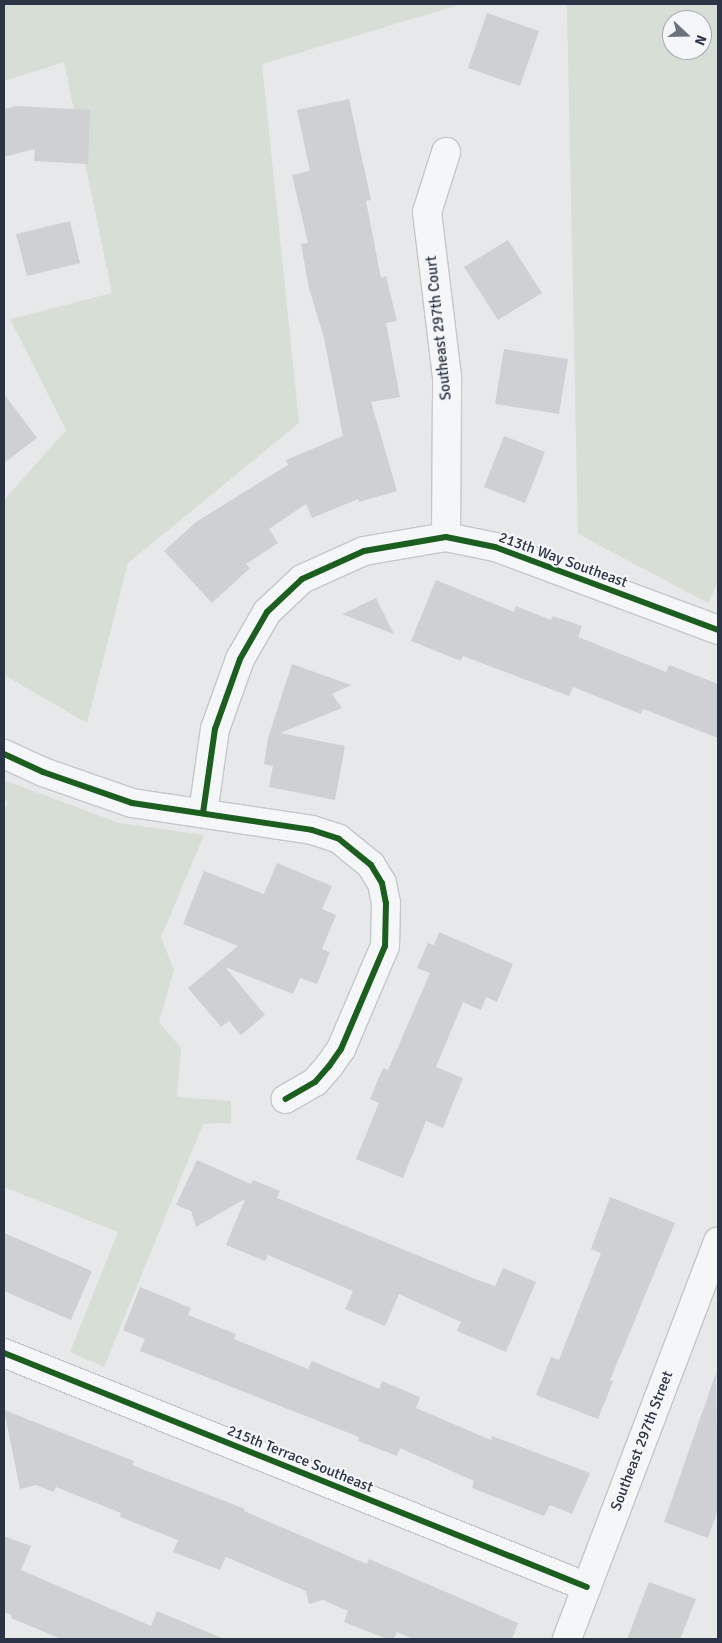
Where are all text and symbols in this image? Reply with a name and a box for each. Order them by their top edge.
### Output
north arrow [662,10,712,60]
text: N [691,33,710,48]
street label: Southeast 297th Court [422,255,456,401]
street label: 213th Way Southeast [496,528,630,592]
street label: Southeast 297th Street [607,1369,677,1513]
street label: 215th Terrace Southeast [224,1422,376,1496]

